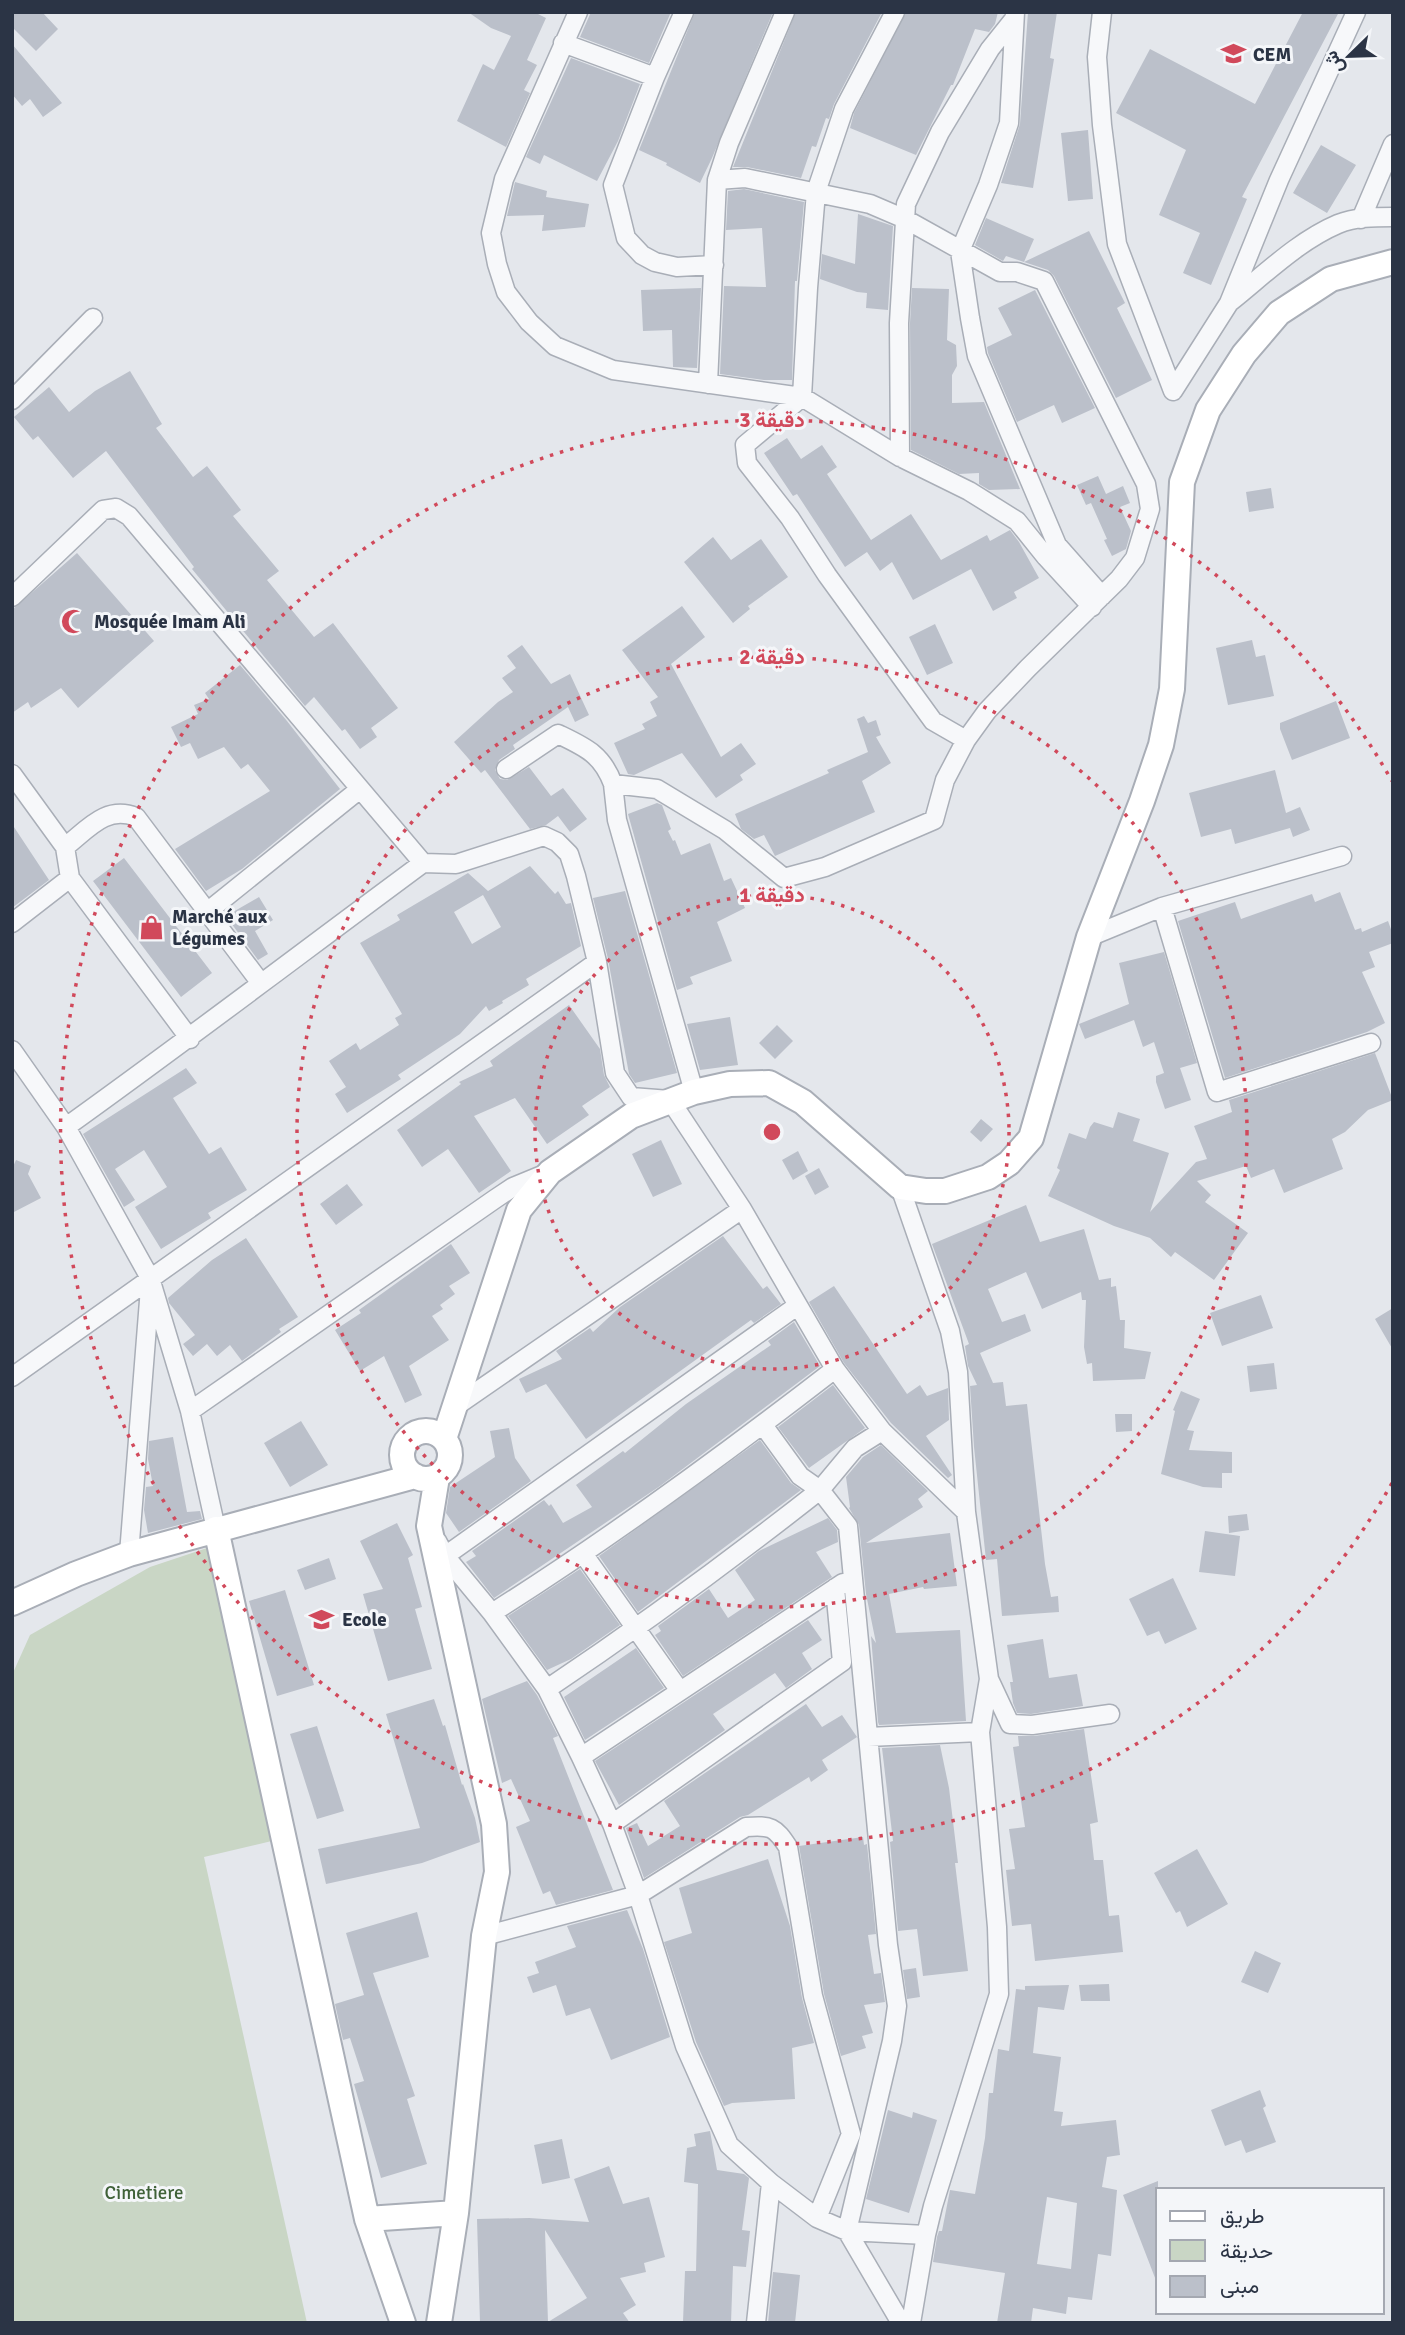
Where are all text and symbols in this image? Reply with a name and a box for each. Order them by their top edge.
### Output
north arrow [1314,21,1384,91]
school or university icon: CEM [1219,40,1247,68]
place label: CEM [1253,43,1291,67]
text: ش [1319,47,1350,77]
text: 3 دقيقة [739,407,805,433]
mosque icon: Mosquée Imam Ali [60,607,88,635]
place label: Mosquée Imam Ali [94,610,246,634]
text: 2 دقيقة [739,644,805,670]
text: 1 دقيقة [739,882,805,908]
place label: Marché aux Légumes [172,905,268,951]
shop icon: Marché aux Légumes [138,913,166,941]
centre of rings [760,1120,784,1144]
school or university icon: Ecole [308,1605,336,1633]
place label: Ecole [342,1608,387,1632]
park label: Cimetiere [105,2181,183,2205]
legend [1156,2188,1384,2314]
text: طريق [1220,2203,1265,2229]
text: حديقة [1220,2238,1273,2264]
text: مبنى [1220,2273,1259,2299]

